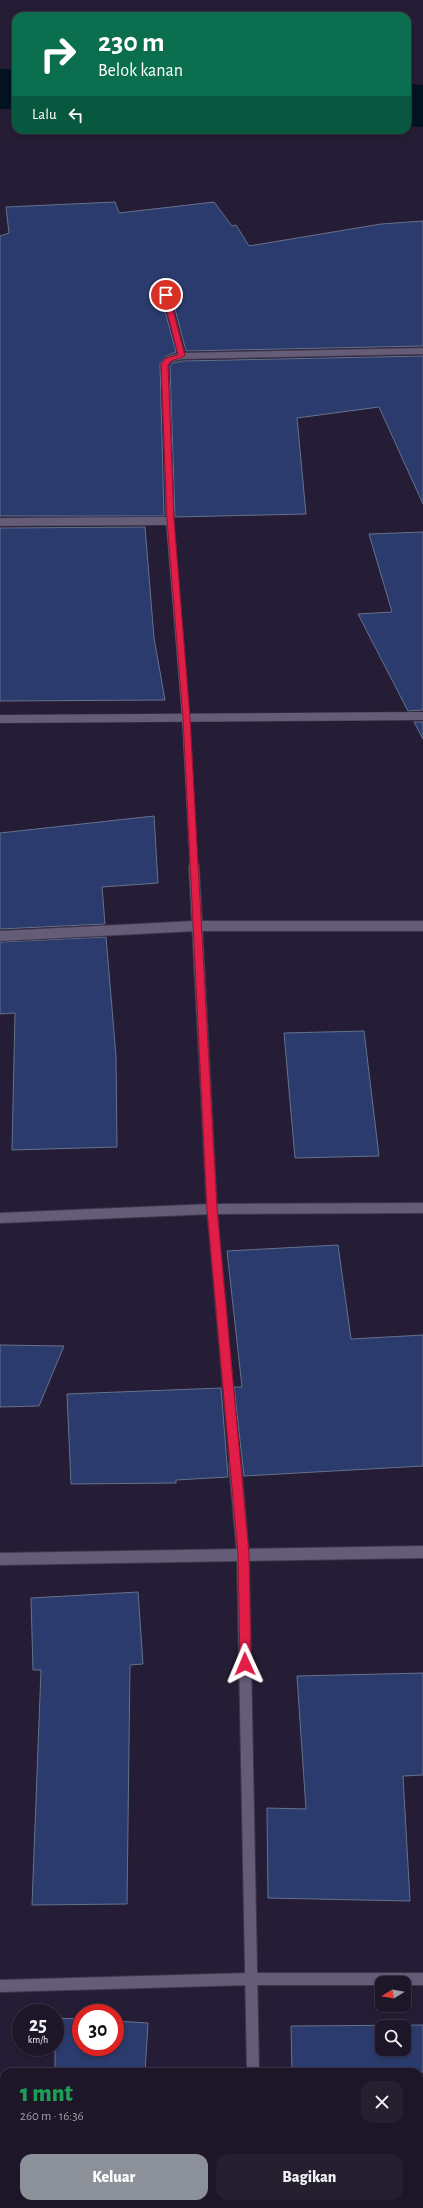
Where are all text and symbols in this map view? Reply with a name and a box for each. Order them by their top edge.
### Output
icon: right [32,28,84,80]
text: 230 m [98,29,165,57]
text: Belok kanan [98,62,183,80]
icon: left [65,104,87,126]
text: Lalu [32,107,57,122]
pin [149,278,183,312]
icon: arrive [155,284,177,306]
position arrow [224,1643,266,1685]
north arrow [375,1976,411,2012]
map controls [375,1976,411,2056]
speed limit sign: 30 [72,2004,124,2056]
text: 25 [29,2015,47,2035]
button: search [375,2020,411,2056]
text: km/h [28,2035,48,2045]
button: close [361,2081,403,2123]
text: 1 mnt [20,2082,73,2106]
text: 260 m · 16:36 [20,2110,84,2123]
button: Keluar [20,2154,208,2200]
button: Bagikan [216,2154,403,2200]

